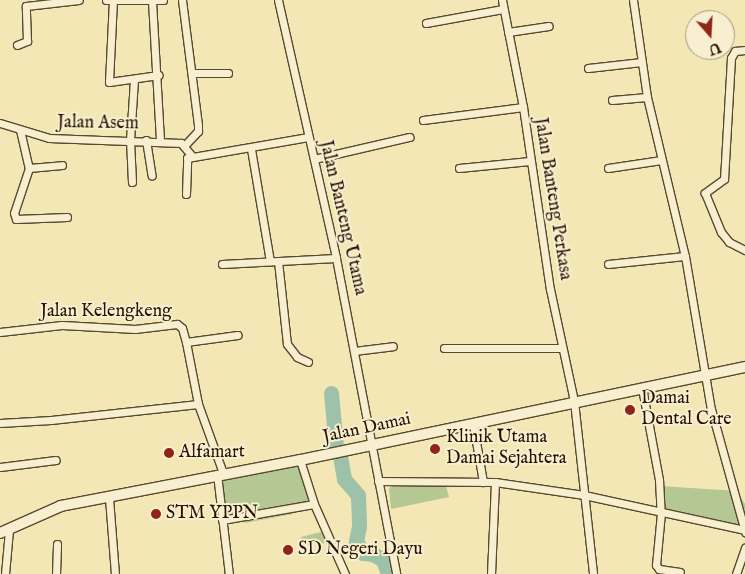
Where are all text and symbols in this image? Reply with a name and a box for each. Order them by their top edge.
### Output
north arrow [685,10,735,60]
text: U [706,38,723,59]
street label: Jalan Asem [57,112,139,136]
street label: Jalan Banteng Perkasa [528,116,576,282]
street label: Jalan Banteng Utama [314,138,370,298]
street label: Jalan Kelengkeng [40,301,172,323]
place label: Damai Dental Care [641,389,732,432]
marker: Damai Dental Care [623,403,637,417]
street label: Jalan Damai [321,409,413,449]
place label: Klinik Utama Damai Sejahtera [446,428,567,470]
place label: Alfamart [179,442,245,464]
marker: Klinik Utama Damai Sejahtera [428,442,442,456]
marker: Alfamart [163,447,175,459]
place label: STM YPPN [166,503,258,525]
marker: STM YPPN [150,508,162,520]
place label: SD Negeri Dayu [298,539,423,561]
marker: SD Negeri Dayu [282,544,294,556]

